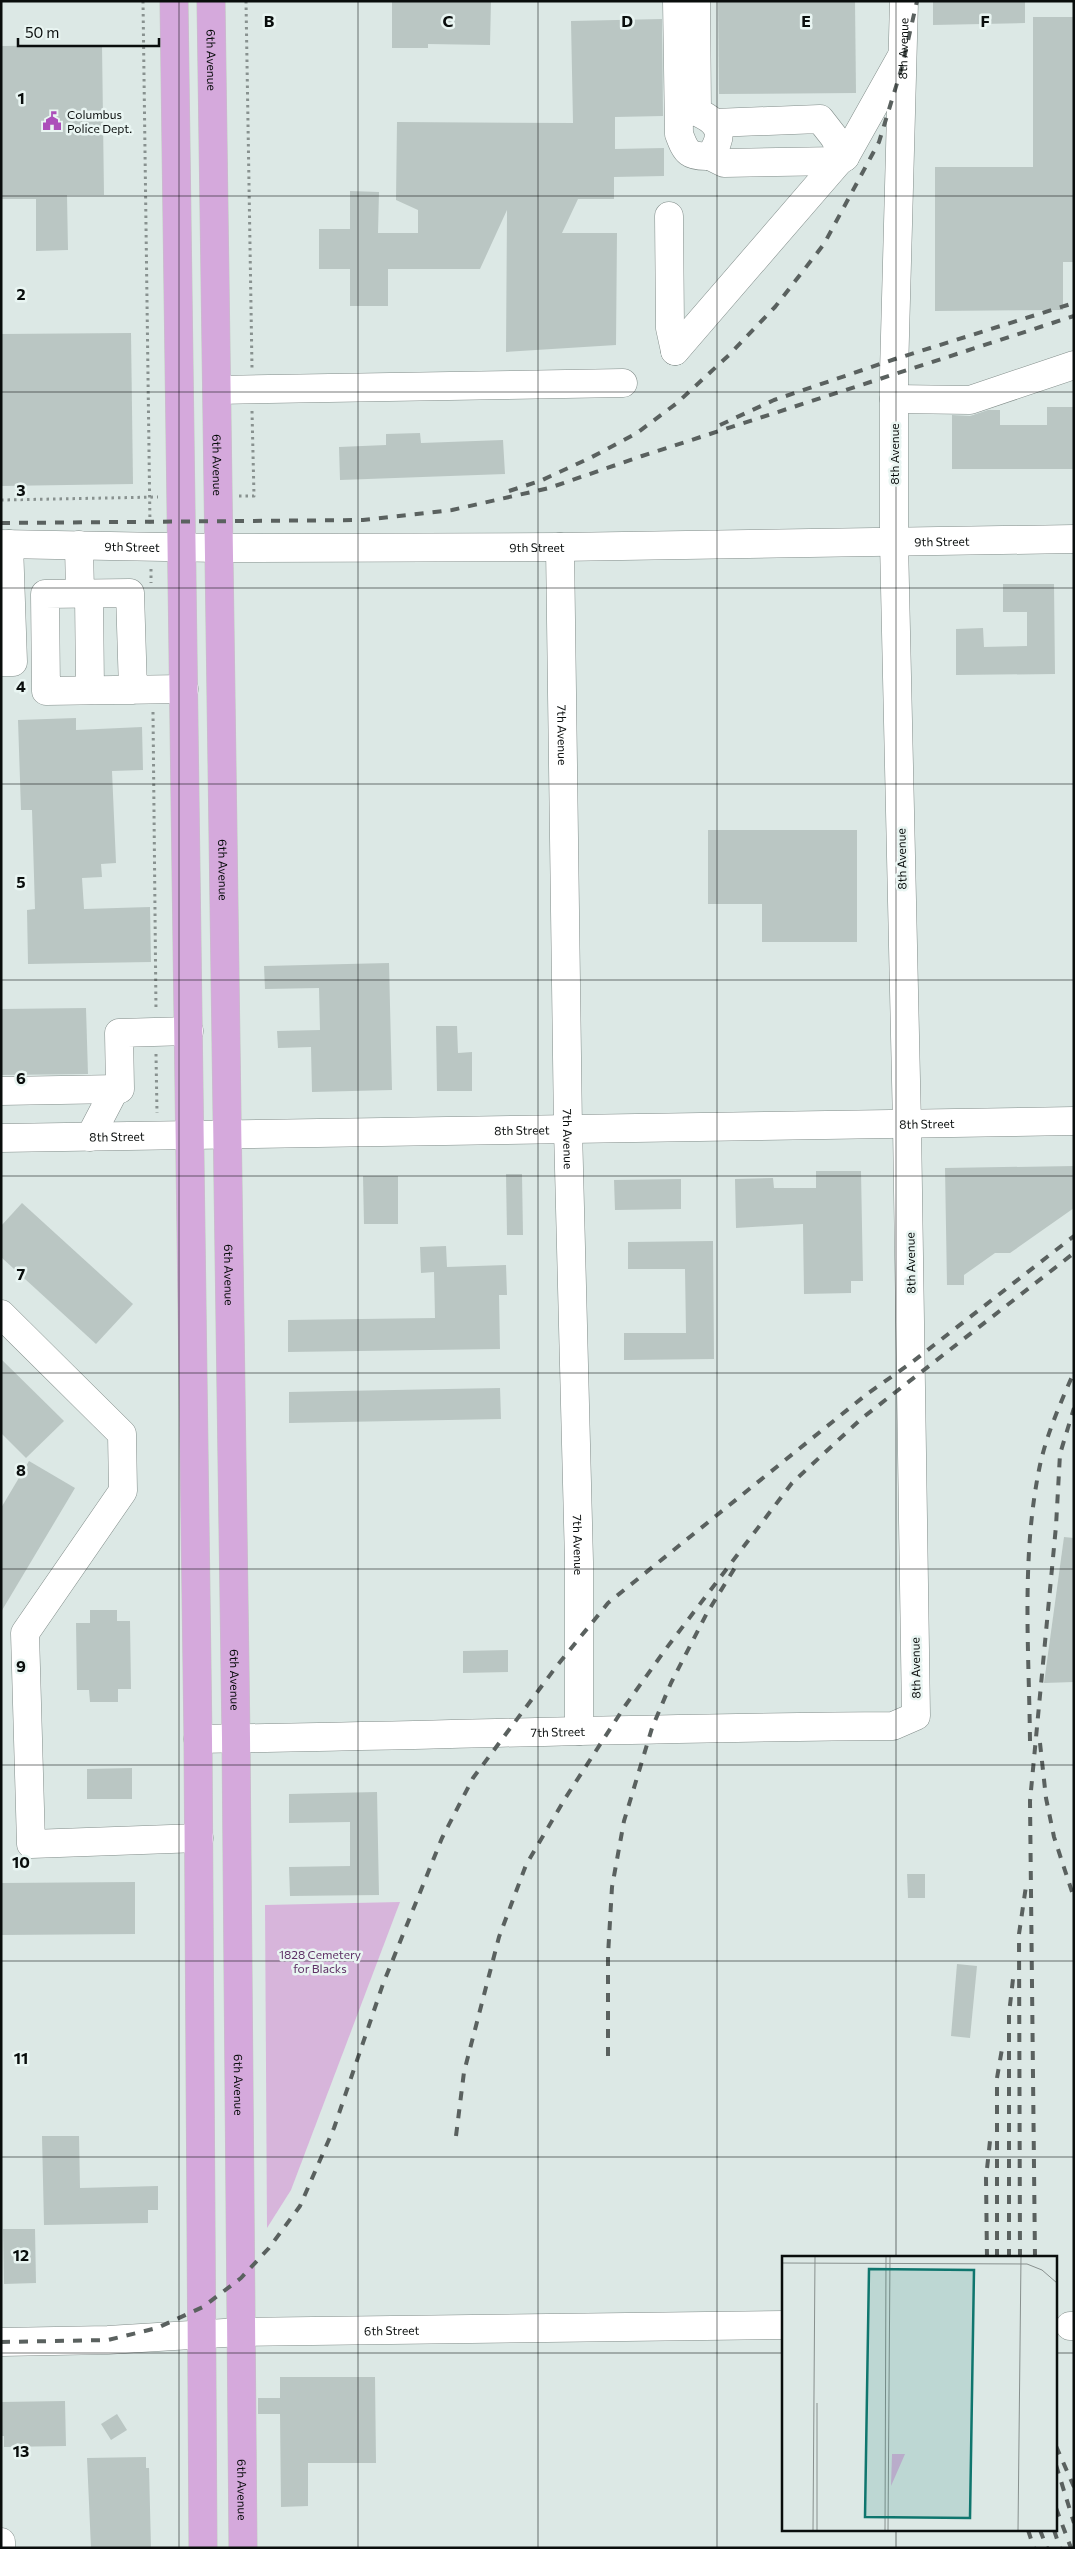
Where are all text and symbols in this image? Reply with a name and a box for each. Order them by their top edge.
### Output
text: B [264,11,275,30]
text: C [443,11,454,30]
text: D [621,11,633,30]
text: E [801,11,811,30]
text: F [980,11,990,30]
scale bar [18,15,159,47]
street label: 8th Avenue [895,18,911,79]
text: 50 m [25,23,59,41]
street label: 6th Avenue [204,29,219,91]
text: 1 [17,88,25,107]
place label: Columbus Police Dept. [67,107,132,135]
public building icon: Columbus Police Dept. [41,110,63,132]
text: 2 [16,284,26,303]
street label: 8th Avenue [887,423,901,485]
street label: 6th Avenue [210,434,225,496]
text: 3 [16,480,26,499]
street label: 9th Street [914,534,970,548]
street label: 9th Street [104,539,160,554]
street label: 9th Street [509,540,565,554]
text: 4 [16,676,26,695]
street label: 7th Avenue [555,705,570,765]
street label: 8th Avenue [893,828,909,890]
street label: 6th Avenue [216,839,231,901]
text: 5 [16,872,26,891]
text: 6 [16,1068,26,1087]
street label: 7th Avenue [561,1109,576,1169]
street label: 8th Street [899,1116,955,1131]
street label: 8th Street [494,1122,550,1137]
street label: 8th Street [89,1129,145,1144]
street label: 8th Avenue [902,1232,918,1294]
street label: 6th Avenue [222,1244,237,1306]
text: 7 [17,1264,26,1283]
text: 8 [16,1460,26,1479]
street label: 7th Avenue [571,1514,586,1575]
street label: 8th Avenue [907,1637,923,1699]
street label: 6th Avenue [228,1649,243,1711]
text: 9 [16,1656,26,1675]
street label: 7th Street [531,1724,585,1739]
text: 10 [12,1852,30,1871]
park label: 1828 Cemetery for Blacks [279,1947,361,1975]
text: 11 [14,2048,28,2067]
street label: 6th Avenue [232,2054,246,2116]
text: 12 [13,2245,29,2264]
inset map [782,2256,1058,2532]
street label: 6th Street [364,2323,420,2337]
text: 13 [13,2441,29,2460]
street label: 6th Avenue [235,2459,250,2521]

